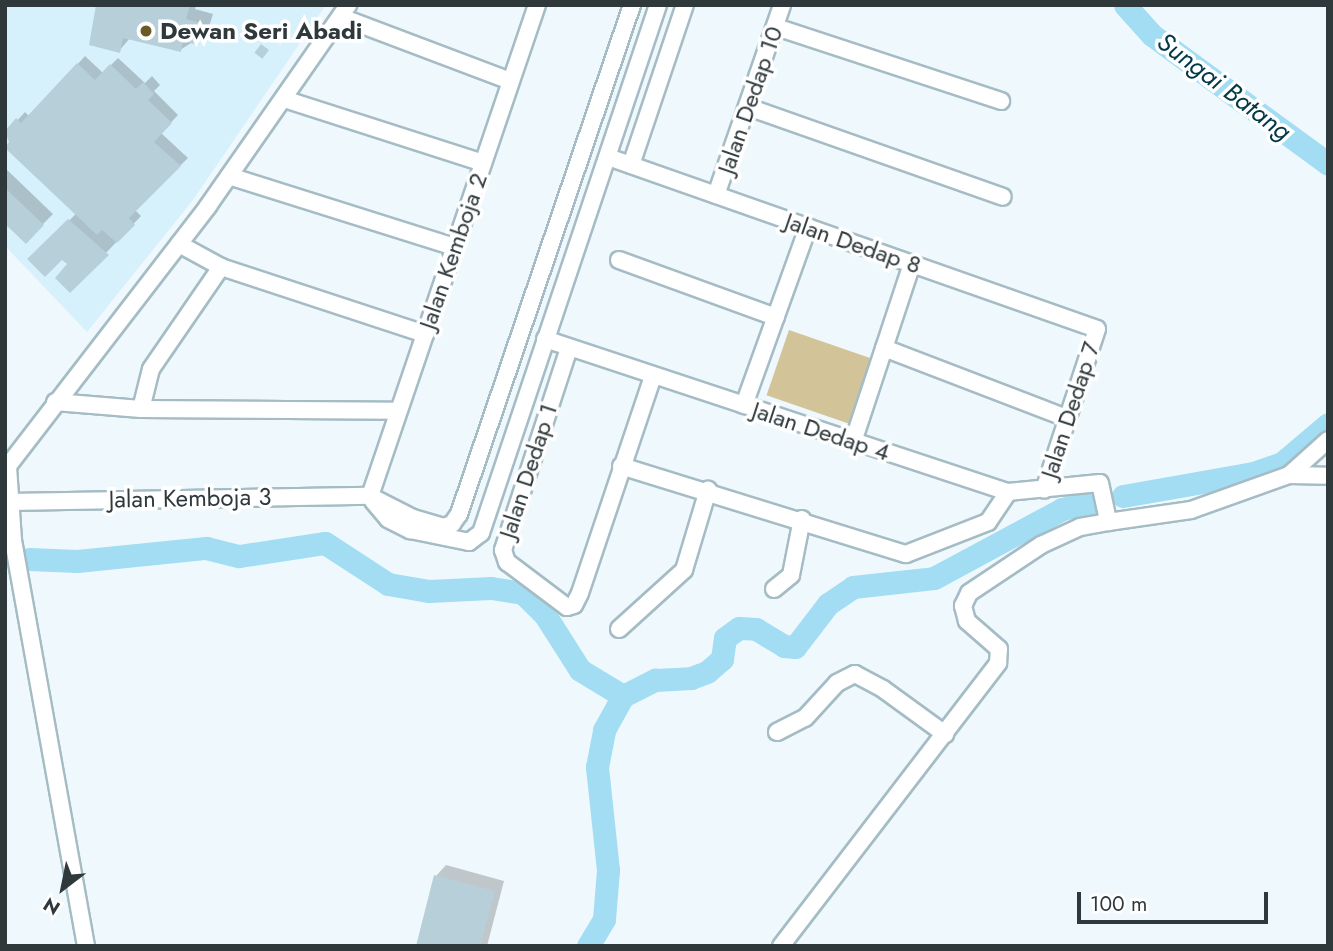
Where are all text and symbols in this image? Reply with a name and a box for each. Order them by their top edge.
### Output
place label: Dewan Seri Abadi [160,17,362,45]
street label: Jalan Dedap 10 [711,22,789,178]
marker: Dewan Seri Abadi [138,23,154,39]
water label: Sungai Batang [1151,26,1297,148]
street label: Jalan Kemboja 2 [413,169,493,333]
street label: Jalan Dedap 8 [781,206,925,280]
street label: Jalan Dedap 7 [1034,338,1106,482]
street label: Jalan Dedap 4 [749,395,893,467]
street label: Jalan Dedap 1 [493,400,563,542]
street label: Jalan Kemboja 3 [108,482,272,514]
north arrow [28,853,98,923]
scale bar [1081,878,1272,922]
text: 100 m [1090,889,1147,919]
text: N [38,891,65,922]

